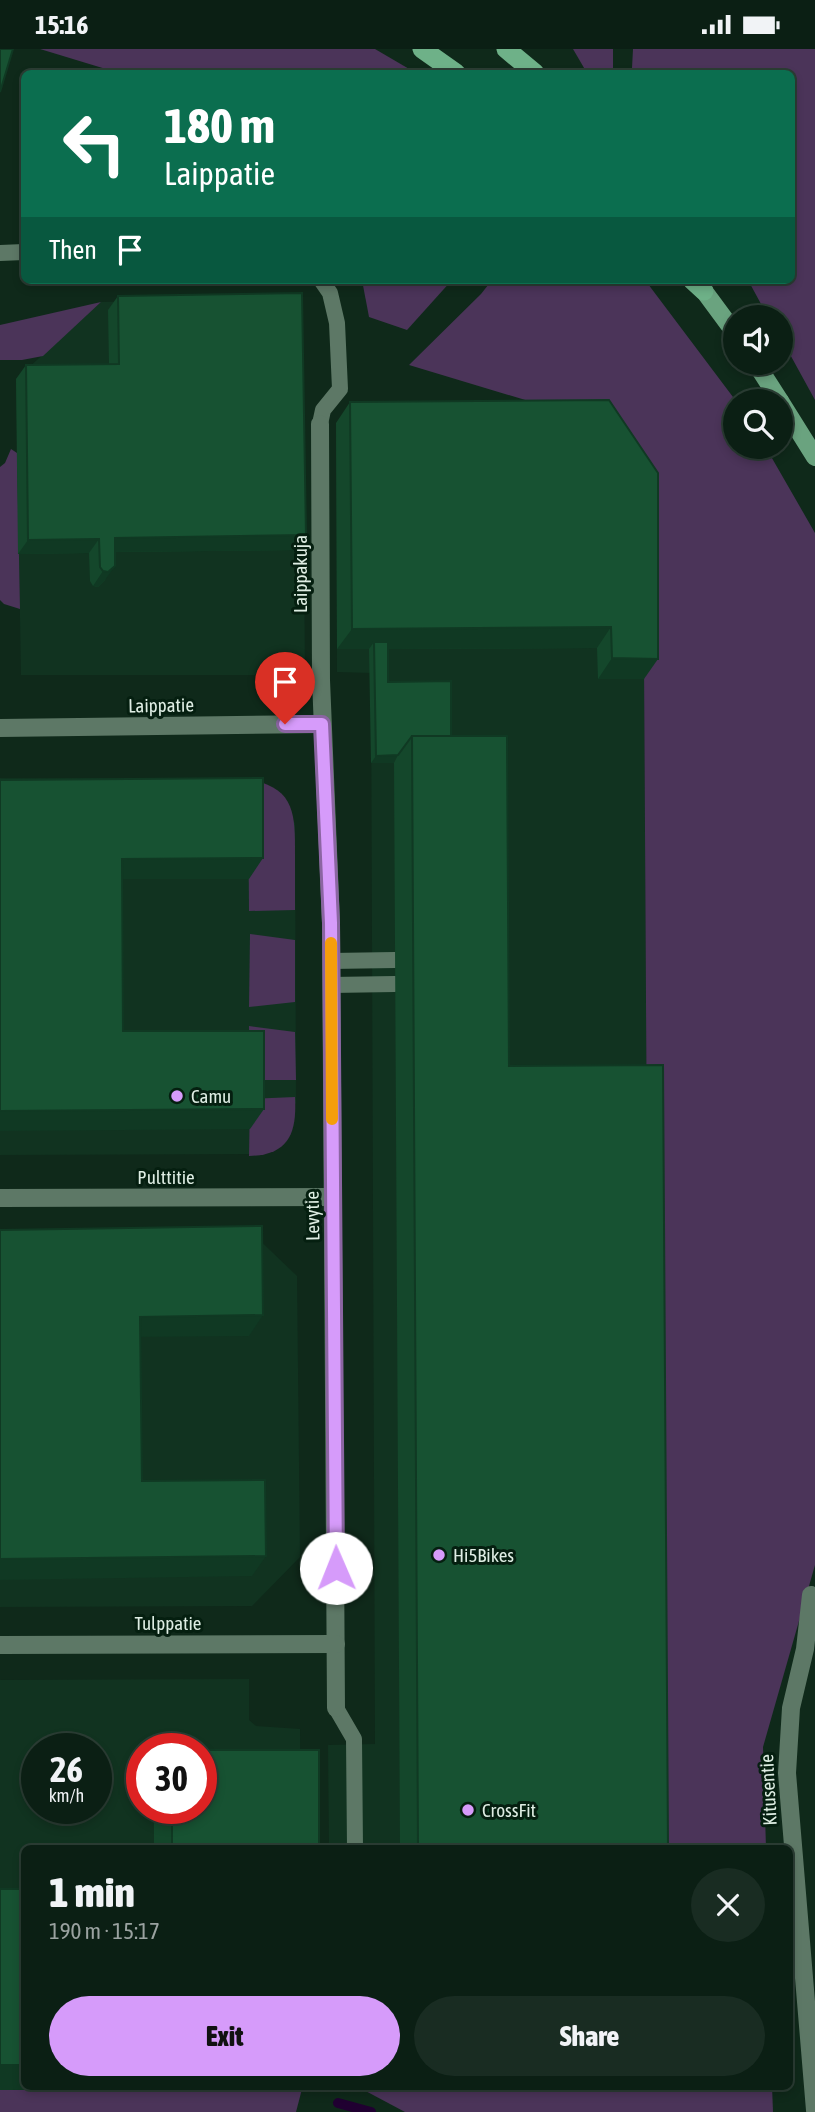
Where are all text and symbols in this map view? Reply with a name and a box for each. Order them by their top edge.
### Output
text: 15:16 [35,10,89,40]
text: 180 m [164,97,275,153]
icon: left [49,98,140,189]
text: Laippatie [164,155,275,192]
icon: arrive [111,231,149,269]
text: Then [49,235,97,265]
map controls [723,305,793,459]
button: sound [723,305,793,375]
button: search [723,389,793,459]
street label: Laippakuja [289,535,311,613]
pin [255,652,315,724]
icon: arrive [266,663,304,701]
street label: Laippatie [128,693,194,717]
place label: Camu [191,1085,231,1107]
marker: Camu [169,1088,185,1104]
street label: Pulttitie [137,1166,195,1188]
street label: Levytie [301,1191,323,1241]
position arrow [299,1531,373,1605]
place label: Hi5Bikes [453,1544,514,1566]
marker: Hi5Bikes [431,1547,447,1563]
street label: Tulppatie [135,1612,201,1634]
speed limit sign: 30 [126,1733,217,1824]
text: 26 [50,1749,83,1789]
street label: Kitusentie [755,1754,781,1826]
text: km/h [49,1785,84,1806]
place label: CrossFit [482,1799,536,1821]
marker: CrossFit [460,1802,476,1818]
text: 1 min [49,1868,135,1916]
button: close [691,1868,765,1942]
text: 190 m · 15:17 [49,1918,160,1944]
button: Exit [49,1996,400,2076]
button: Share [414,1996,765,2076]

